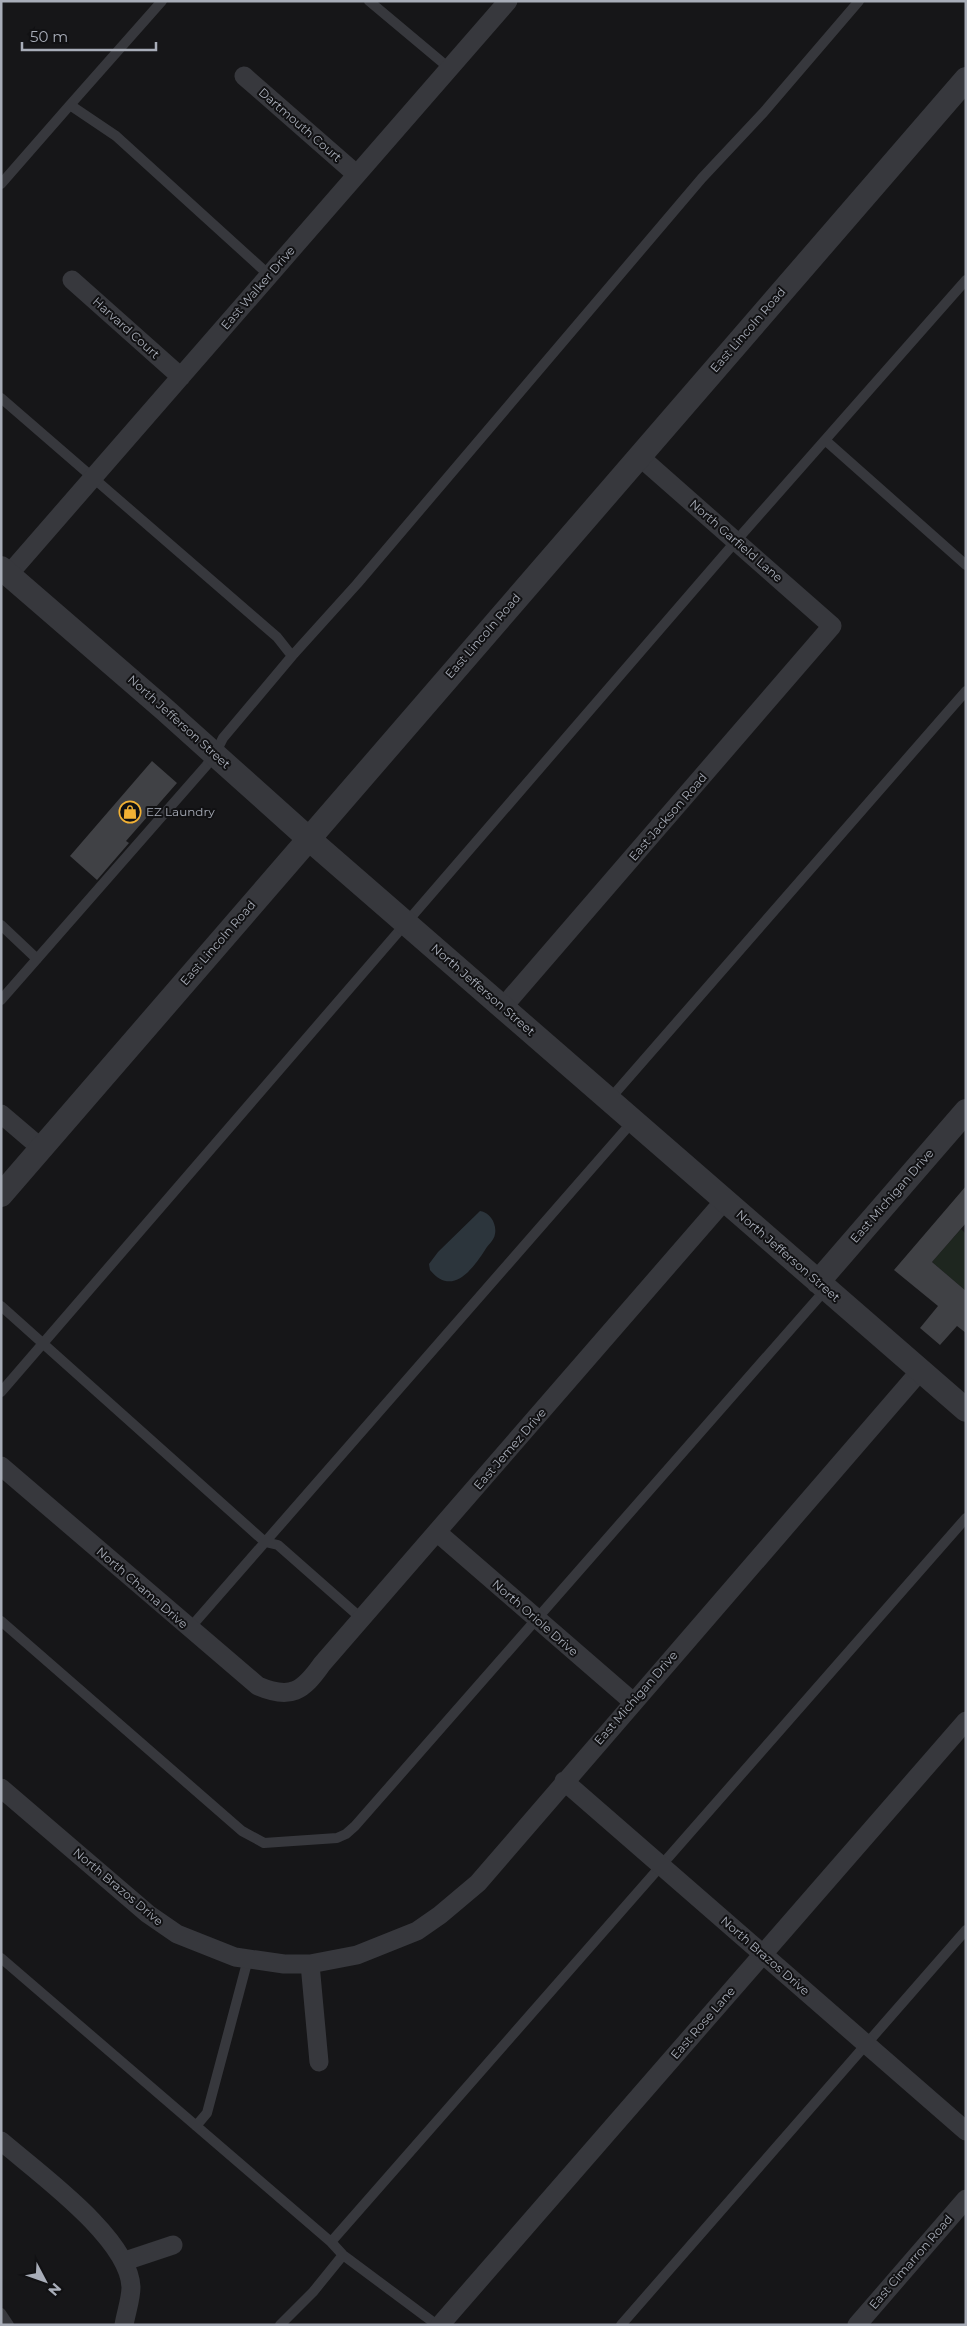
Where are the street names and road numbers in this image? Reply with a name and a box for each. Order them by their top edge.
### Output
street label: Dartmouth Court [256,85,345,165]
street label: East Walker Drive [217,243,298,332]
street label: East Lincoln Road [707,284,788,375]
street label: Harvard Court [90,294,163,362]
street label: North Garfield Lane [687,496,786,585]
street label: East Lincoln Road [442,590,523,681]
street label: North Jefferson Street [125,672,234,772]
street label: East Jackson Road [625,770,710,864]
street label: East Lincoln Road [177,897,258,988]
street label: North Jefferson Street [428,940,538,1039]
street label: East Michigan Drive [847,1146,937,1246]
street label: North Jefferson Street [733,1206,843,1305]
street label: East Jemez Drive [470,1405,549,1492]
street label: North Chama Drive [93,1544,191,1631]
street label: North Oriole Drive [489,1576,581,1659]
street label: East Michigan Drive [591,1648,681,1748]
street label: North Brazos Drive [70,1845,166,1929]
street label: North Brazos Drive [718,1913,813,1998]
street label: East Rose Lane [667,1983,738,2062]
street label: East Cimarron Road [866,2211,956,2312]

